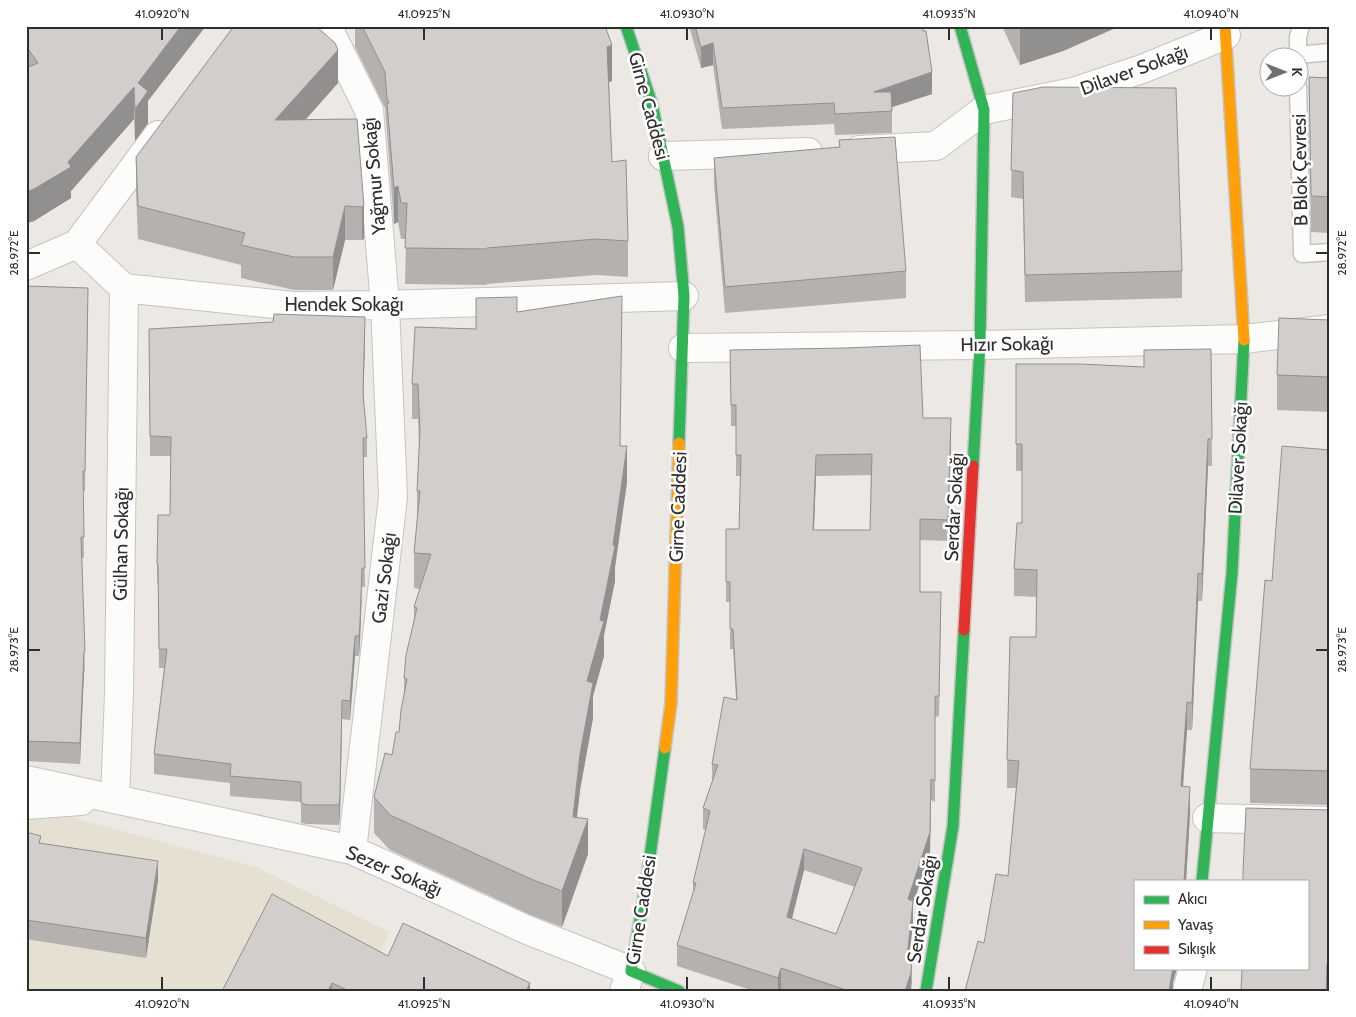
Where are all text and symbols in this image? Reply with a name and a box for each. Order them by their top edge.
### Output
text: 41.0920°N [135,6,189,21]
text: 41.0925°N [397,6,451,21]
text: 41.0930°N [659,6,715,21]
text: 41.0935°N [922,6,976,21]
text: 41.0940°N [1183,6,1239,21]
street label: Dilaver Sokağı [1077,40,1191,100]
north arrow [1258,48,1308,98]
street label: Girne Caddesi [624,49,674,163]
text: K [1288,68,1306,77]
street label: B Blok Çevresi [1288,114,1312,226]
street label: Yağmur Sokağı [357,116,391,237]
text: 28.972°E [6,230,21,276]
text: 28.972°E [1334,230,1349,276]
street label: Hendek Sokağı [284,293,404,316]
street label: Hızır Sokağı [960,332,1054,356]
street label: Dilaver Sokağı [1224,401,1252,515]
street label: Girne Caddesi [665,451,691,563]
street label: Serdar Sokağı [940,452,968,562]
street label: Gülhan Sokağı [109,487,133,601]
street label: Gazi Sokağı [367,531,401,625]
text: 28.973°E [6,627,21,673]
text: 28.973°E [1334,627,1349,673]
street label: Sezer Sokağı [342,840,446,902]
street label: Girne Caddesi [621,853,661,967]
street label: Serdar Sokağı [902,853,942,965]
legend [1134,880,1308,970]
text: Akıcı [1178,890,1207,908]
text: Yavaş [1177,916,1213,934]
text: Sıkışık [1178,940,1216,958]
text: 41.0920°N [135,996,189,1011]
text: 41.0925°N [397,996,451,1011]
text: 41.0930°N [659,996,715,1011]
text: 41.0935°N [922,996,976,1011]
text: 41.0940°N [1183,996,1239,1011]

